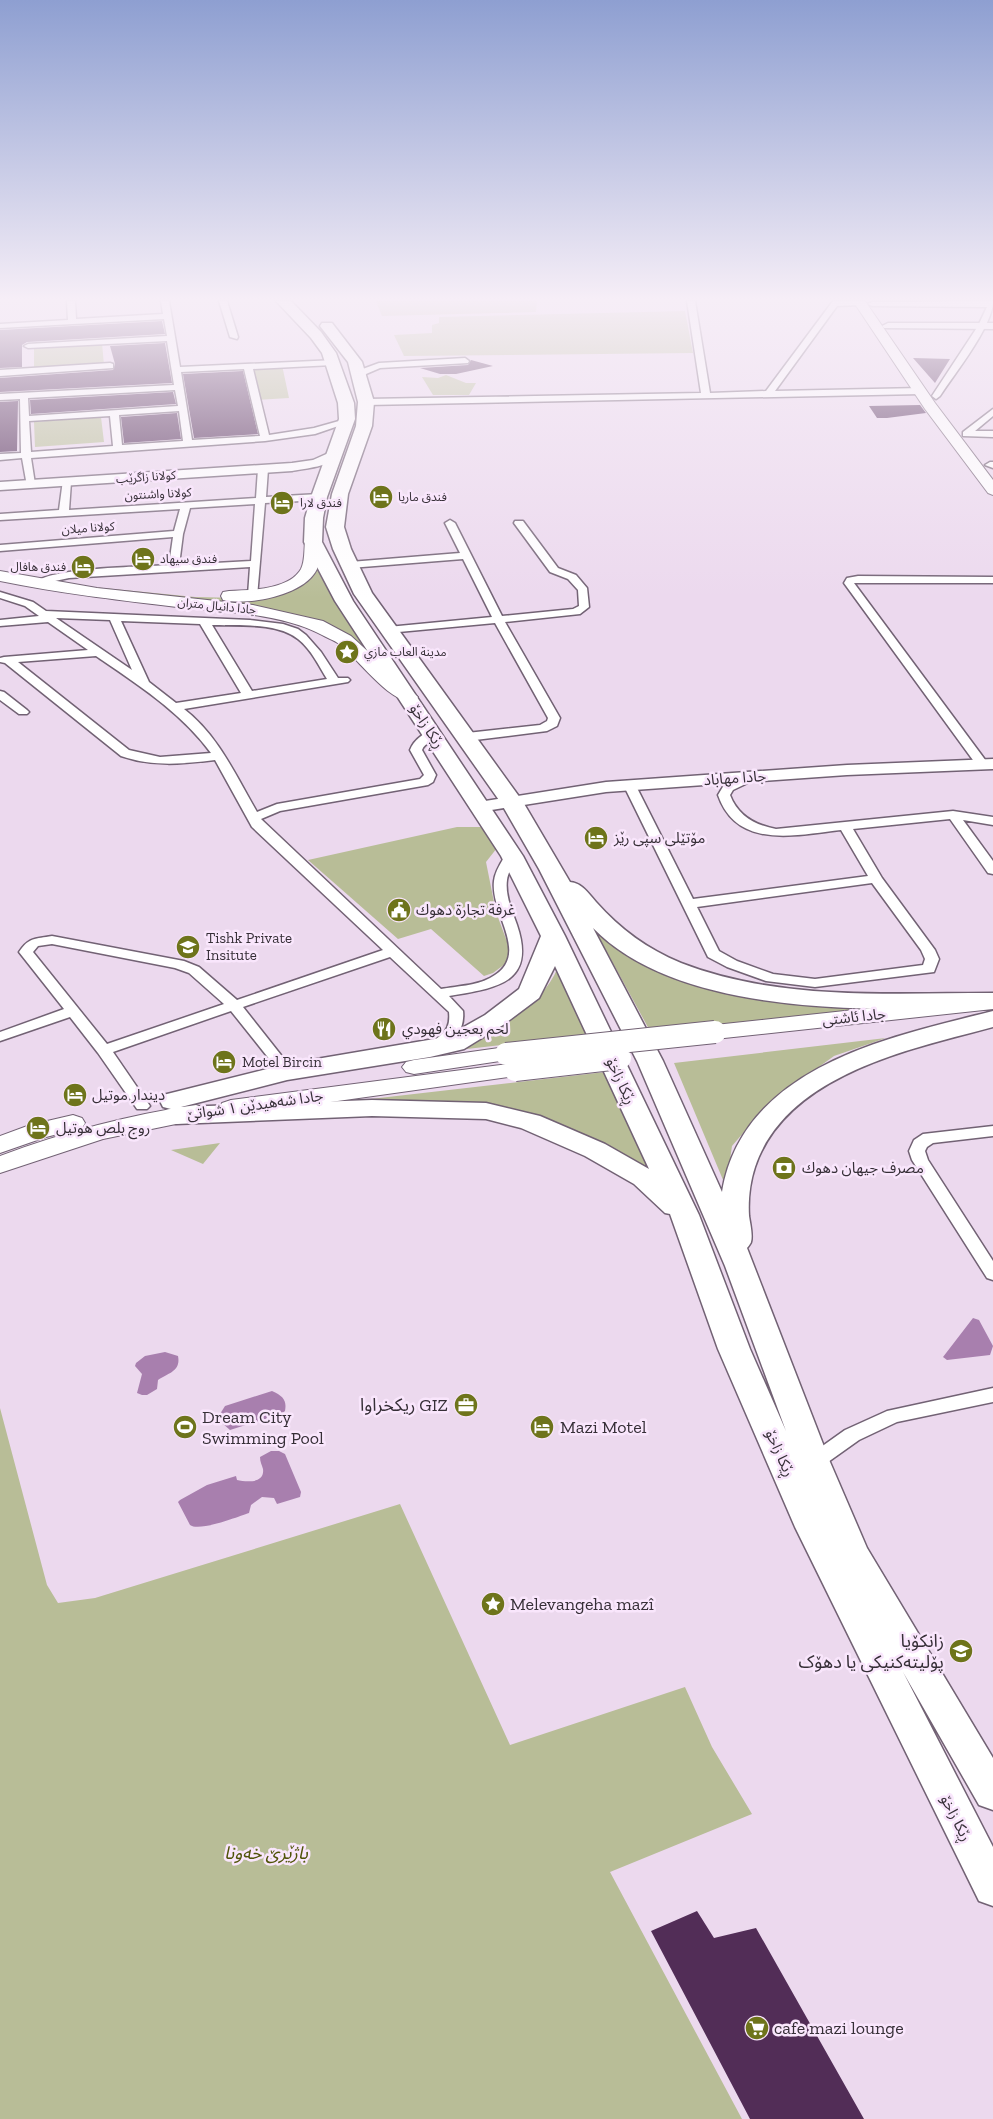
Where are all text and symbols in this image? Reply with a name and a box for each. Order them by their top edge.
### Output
street label: كولانا زاگرێب [116,468,178,486]
hotel icon: فندق ماريا [368,484,394,510]
street label: كولانا واشنتون [124,485,193,503]
hotel icon: فندق لارا [269,490,295,516]
place label: فندق ماريا [398,490,447,504]
place label: فندق لارا [300,496,342,510]
street label: كولانا ميلان [61,519,116,537]
hotel icon: فندق سيهاد [130,546,156,572]
place label: فندق سيهاد [160,552,217,566]
hotel icon: فندق هافال [70,554,96,580]
place label: فندق هافال [11,560,66,574]
street label: جادا دانيال متران [177,595,257,617]
place icon: مدينة العاب مازي [334,639,360,665]
place label: مدينة العاب مازي [364,645,447,662]
street label: ڕێکا زاخۆ [403,700,448,753]
street label: جادا مهاباد [703,767,767,789]
hotel icon: مۆتێلی سپی رێز [583,825,609,851]
place label: مۆتێلی سپی رێز [613,829,705,848]
public building icon: غرفة تجارة دهوك [386,897,412,923]
place label: غرفة تجارة دهوك [416,901,516,919]
place label: Tishk Private Insitute [206,929,292,964]
school or university icon: Tishk Private Insitute [175,934,201,960]
street label: جادا ئاشتی [821,1005,887,1029]
restaurant icon: لحم بعجين فهودي [371,1016,397,1042]
place label: لحم بعجين فهودي [402,1020,509,1040]
hotel icon: Motel Bircin [211,1049,237,1075]
place label: Motel Bircin [242,1053,322,1071]
street label: ڕێکا زاخۆ [599,1055,640,1109]
hotel icon: ديندار موتيل [62,1082,88,1108]
place label: ديندار موتيل [92,1086,165,1104]
street label: جادا شەهیدێن ١ شواتێ [186,1087,324,1123]
hotel icon: روج بلص هوتيل [25,1115,51,1141]
place label: روج بلص هوتيل [56,1119,150,1140]
bank icon: مصرف جيهان دهوك [771,1155,797,1181]
place label: مصرف جيهان دهوك [802,1159,924,1177]
office icon: ريكخراوا GIZ [453,1392,479,1418]
place label: ريكخراوا GIZ [360,1394,448,1416]
place label: Dream City Swimming Pool [202,1406,324,1449]
sports icon: Dream City Swimming Pool [172,1414,198,1440]
hotel icon: Mazi Motel [529,1414,555,1440]
place label: Mazi Motel [560,1416,647,1438]
street label: ڕێکا زاخۆ [759,1427,798,1481]
place icon: Melevangeha mazî [480,1591,506,1617]
place label: Melevangeha mazî [510,1593,654,1615]
place label: زانکۆیا پۆلیتەکنیکی یا دهۆک [799,1630,944,1673]
school or university icon: زانکۆیا پۆلیتەکنیکی یا دهۆک [948,1638,974,1664]
street label: ڕێکا زاخۆ [934,1792,975,1846]
park label: باژێرێ خه‌ونا [224,1842,308,1864]
supermarket icon: cafe mazi lounge [744,2015,770,2041]
place label: cafe mazi lounge [774,2017,904,2039]

